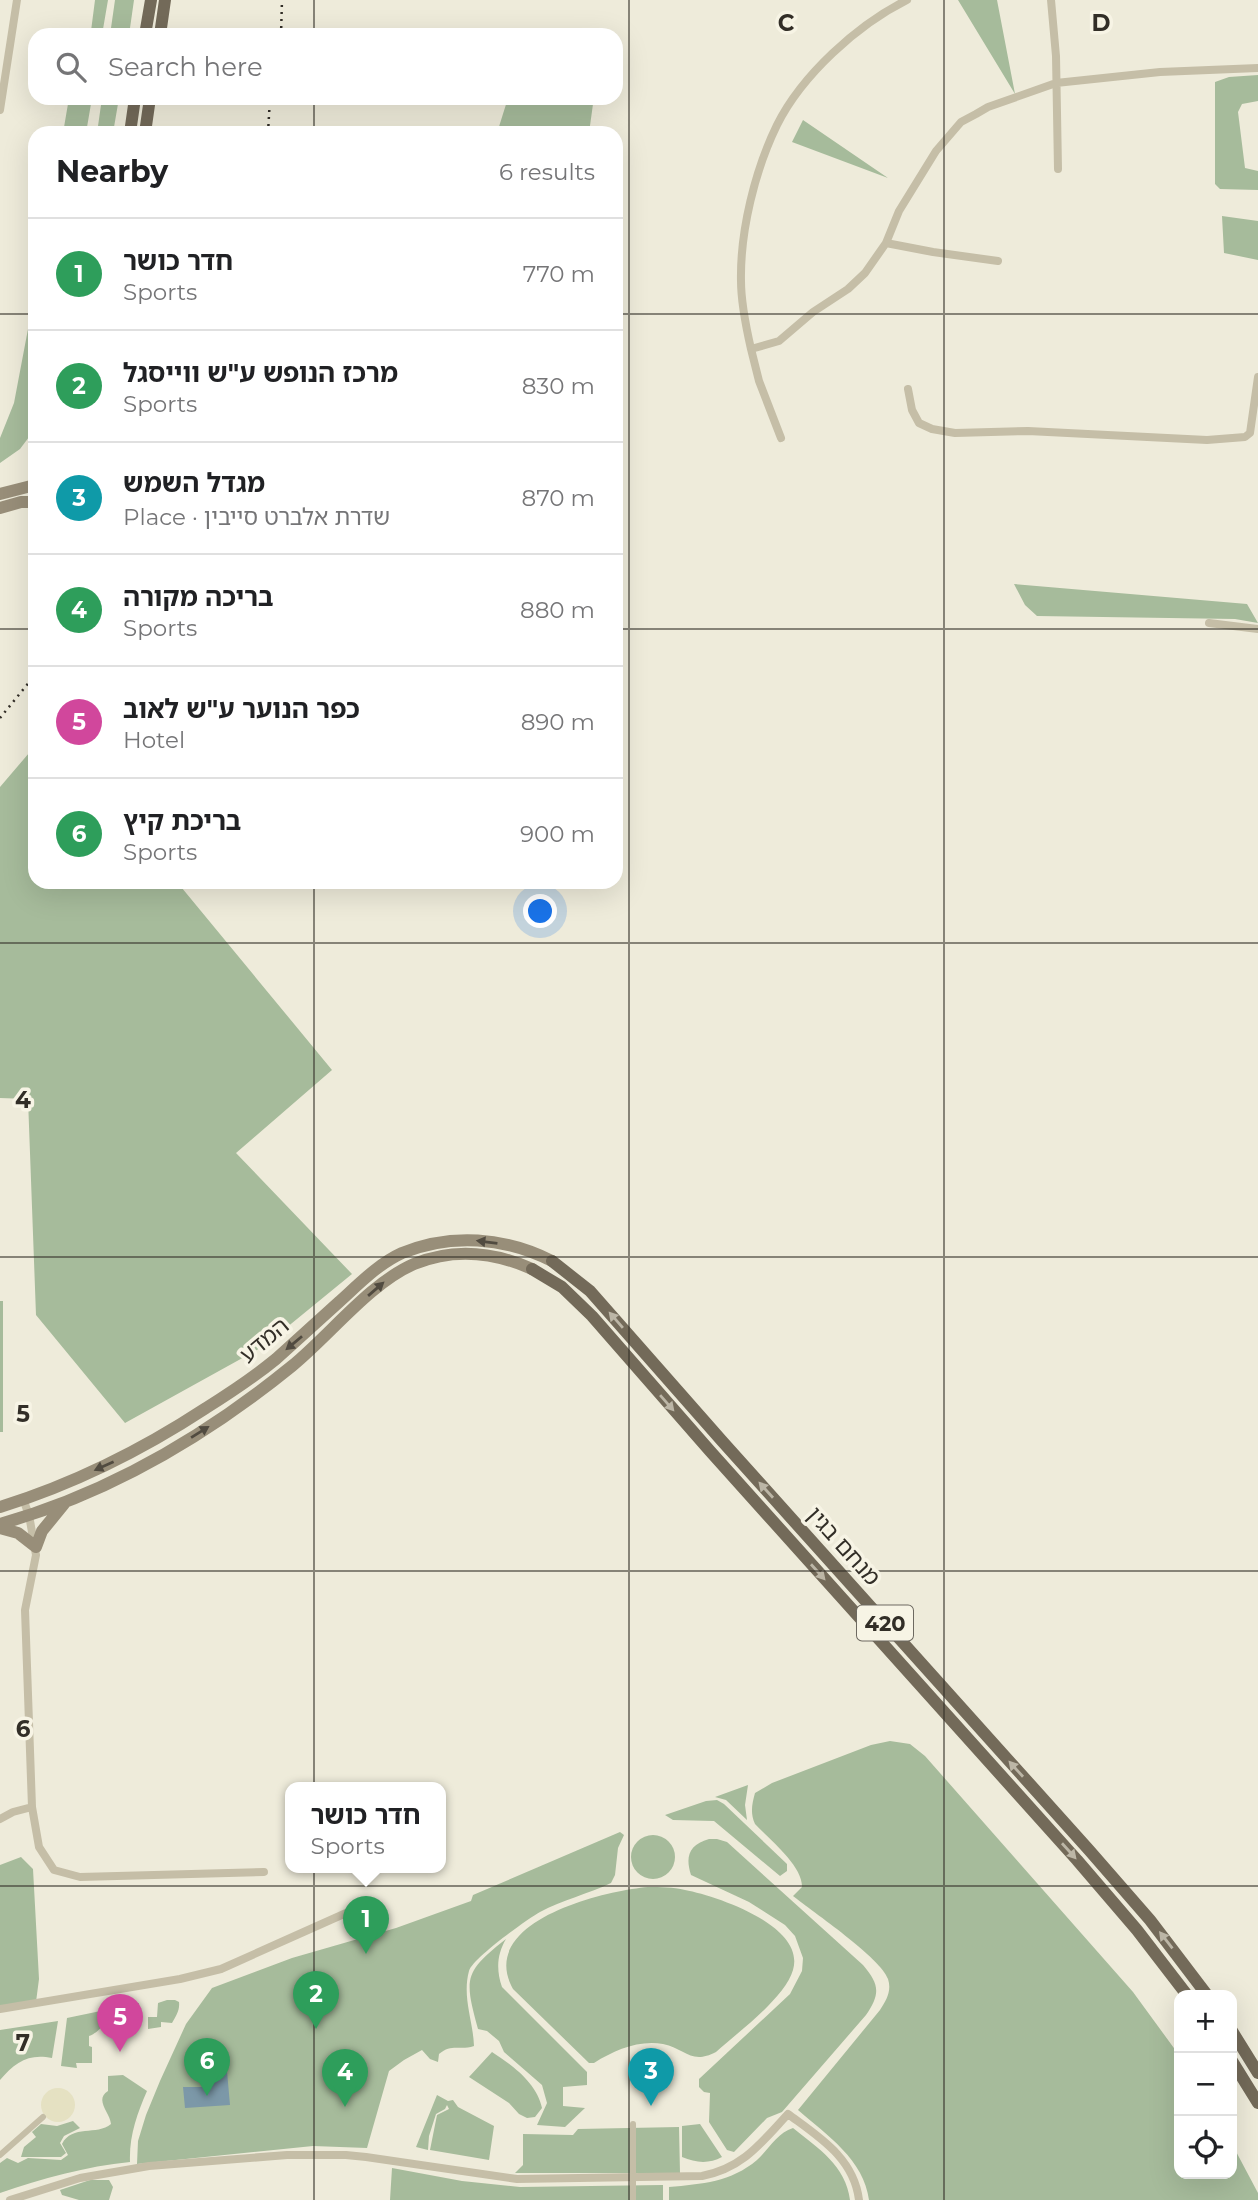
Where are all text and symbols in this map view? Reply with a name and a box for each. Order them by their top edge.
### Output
text: C [778,9,795,37]
text: D [1092,9,1111,37]
search box [28,28,623,105]
icon: search [52,48,90,86]
text: Search here [108,51,263,83]
text: Nearby [56,153,168,190]
text: 6 results [499,158,595,186]
text: חדר כושר [123,245,233,277]
text: 1 [74,260,84,288]
text: 770 m [523,260,595,288]
text: Sports [123,278,197,306]
text: מרכז הנופש ע"ש ווייסגל [123,357,398,389]
text: 2 [72,372,86,400]
text: 830 m [522,372,595,400]
text: Sports [123,390,197,418]
text: מגדל השמש [123,467,265,499]
text: 3 [72,484,86,512]
text: 870 m [522,484,595,512]
text: Place · שדרת אלברט סייבין [123,503,390,531]
text: בריכה מקורה [123,581,273,613]
text: 4 [71,596,87,624]
text: 880 m [520,596,595,624]
text: Sports [123,614,197,642]
text: כפר הנוער ע"ש לאוב [123,693,360,725]
text: 5 [72,708,86,736]
text: 890 m [521,708,595,736]
text: Hotel [123,726,185,754]
text: בריכת קיץ [123,805,241,837]
text: 6 [72,820,86,848]
text: 900 m [520,820,595,848]
text: Sports [123,838,197,866]
your location [523,894,557,928]
text: 4 [15,1086,31,1114]
one-way arrow [476,1236,498,1247]
one-way arrow [368,1282,385,1297]
street label: המדע [234,1311,294,1369]
one-way arrow [608,1311,624,1329]
one-way arrow [285,1335,303,1350]
one-way arrow [659,1394,674,1411]
text: 5 [16,1400,30,1428]
one-way arrow [191,1426,210,1439]
one-way arrow [94,1460,114,1472]
one-way arrow [759,1482,774,1499]
street label: מנחם בגין [801,1501,887,1591]
one-way arrow [810,1563,826,1581]
road number: 420 [857,1606,913,1640]
text: 6 [16,1715,31,1743]
one-way arrow [1008,1760,1024,1778]
popup [285,1782,446,1873]
text: חדר כושר [311,1799,421,1831]
text: Sports [311,1832,385,1860]
one-way arrow [1060,1842,1076,1859]
pin: 1 [343,1896,389,1954]
one-way arrow [1158,1932,1173,1950]
pin: 2 [293,1971,339,2029]
map controls [1174,1990,1237,2179]
button: + [1174,1990,1237,2053]
pin: 5 [97,1994,143,2052]
text: 7 [16,2029,30,2057]
pin: 6 [184,2038,230,2096]
pin: 3 [628,2048,674,2106]
pin: 4 [322,2049,368,2107]
button: − [1174,2053,1237,2116]
button: locate [1174,2116,1237,2179]

